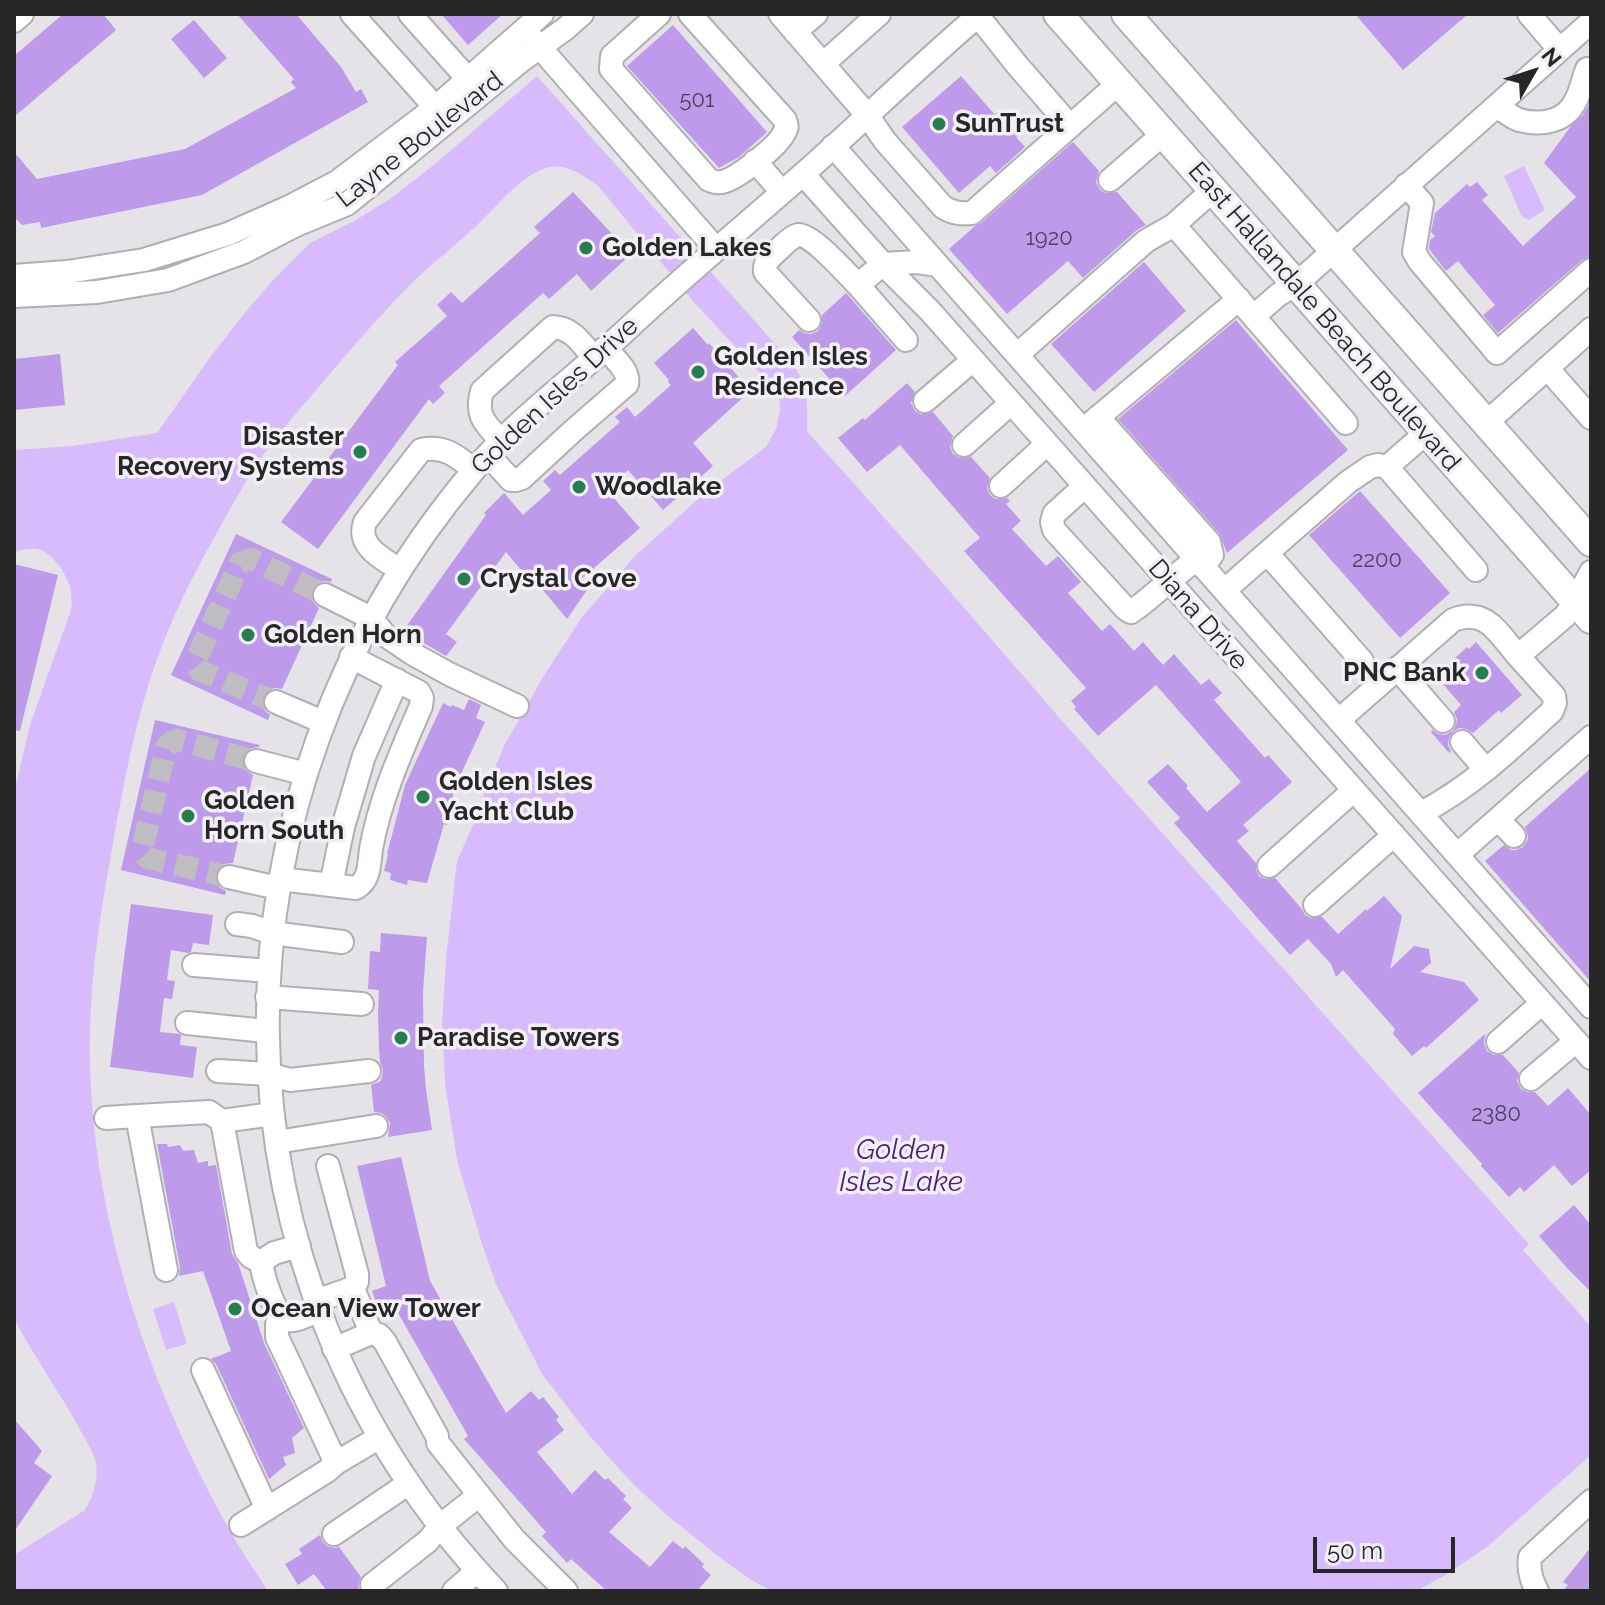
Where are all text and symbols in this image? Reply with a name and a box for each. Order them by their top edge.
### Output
north arrow [1493,32,1573,112]
text: N [1536,42,1567,72]
street label: Layne Boulevard [330,65,510,215]
house number: 501 [680,87,714,113]
place label: SunTrust [955,108,1064,140]
marker: SunTrust [930,115,948,133]
street label: East Hallandale Beach Boulevard [1181,156,1467,478]
house number: 1920 [1025,225,1073,251]
place label: Golden Lakes [602,232,771,264]
marker: Golden Lakes [577,239,595,257]
street label: Golden Isles Drive [465,311,645,481]
place label: Golden Isles Residence [714,341,868,402]
marker: Golden Isles Residence [689,363,707,381]
place label: Disaster Recovery Systems [117,421,344,482]
marker: Disaster Recovery Systems [351,443,369,461]
place label: Woodlake [595,471,721,503]
marker: Woodlake [570,478,588,496]
house number: 2200 [1352,547,1402,573]
street label: Diana Drive [1141,553,1255,677]
place label: Crystal Cove [480,563,636,595]
marker: Crystal Cove [455,570,473,588]
place label: Golden Horn [264,619,422,651]
marker: Golden Horn [239,626,257,644]
place label: PNC Bank [1343,657,1466,689]
marker: PNC Bank [1473,664,1491,682]
place label: Golden Isles Yacht Club [439,766,593,828]
place label: Golden Horn South [204,785,344,846]
marker: Golden Isles Yacht Club [414,788,432,806]
marker: Golden Horn South [179,807,197,825]
place label: Paradise Towers [417,1022,620,1054]
marker: Paradise Towers [392,1029,410,1047]
house number: 2380 [1471,1101,1521,1127]
water label: Golden Isles Lake [839,1134,963,1200]
place label: Ocean View Tower [251,1293,481,1325]
marker: Ocean View Tower [226,1300,244,1318]
scale bar [1317,1521,1459,1571]
text: 50 m [1327,1536,1383,1565]

